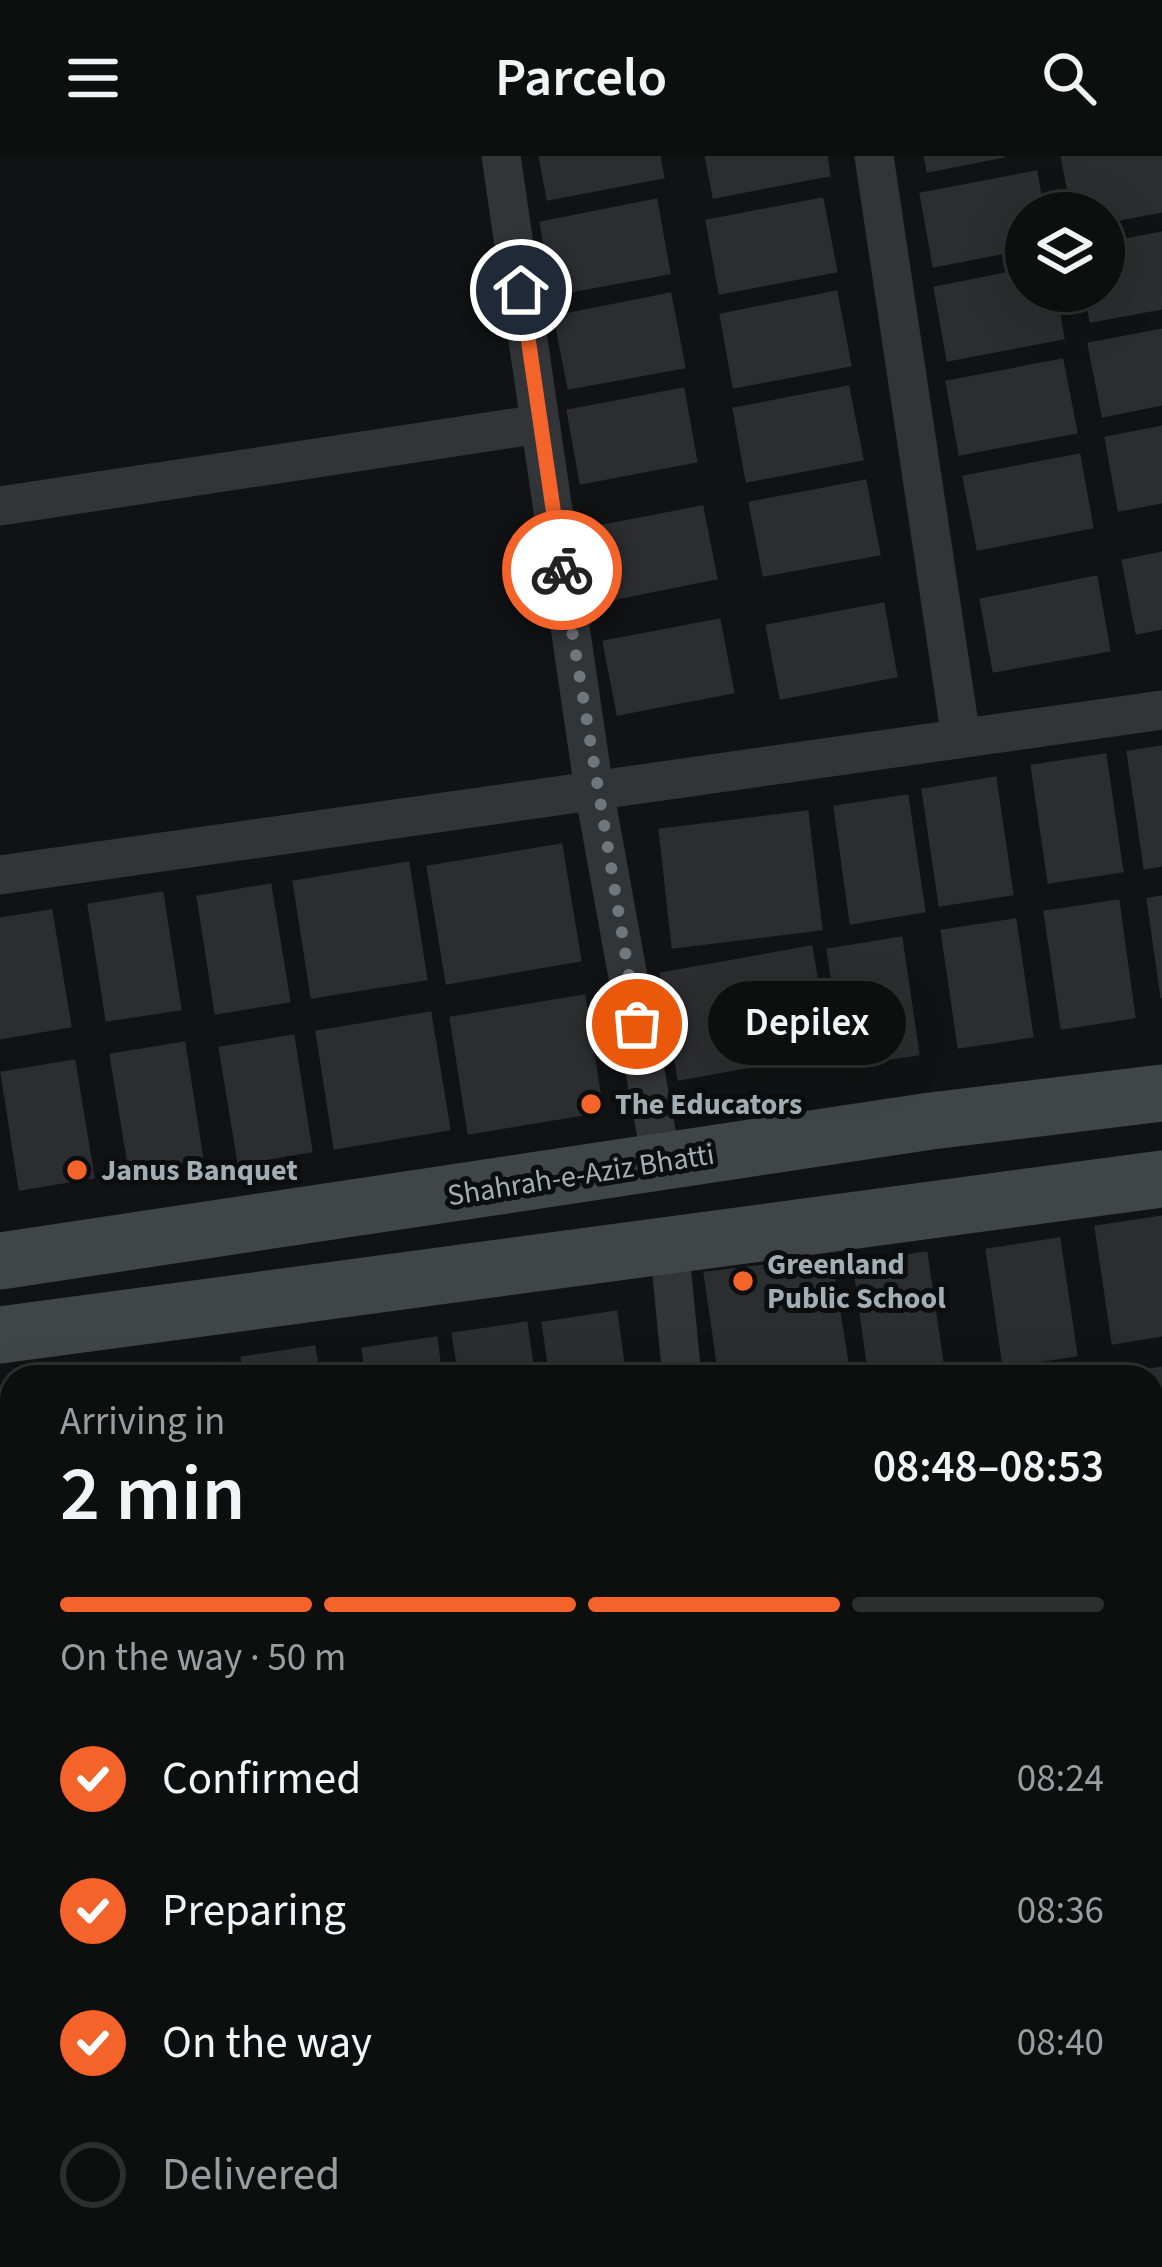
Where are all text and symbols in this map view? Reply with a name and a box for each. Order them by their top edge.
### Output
text: Parcelo [495,40,667,117]
icon: menu [60,45,126,111]
icon: search [1036,45,1102,111]
map controls [1005,192,1125,312]
button: layers [1005,192,1125,312]
pin [470,239,572,341]
icon: home [488,257,554,323]
courier [502,510,622,630]
icon: bike [529,537,595,603]
pin [586,973,688,1075]
callout: Depilex [709,982,907,1066]
icon: bag [604,991,670,1057]
text: Depilex [745,995,870,1051]
place label: The Educators [615,1083,802,1126]
marker: The Educators [578,1091,604,1117]
street label: Shahrah-e-Aziz Bhatti [444,1133,718,1217]
place label: Janus Banquet [101,1149,298,1192]
marker: Janus Banquet [64,1157,90,1183]
place label: Greenland Public School [767,1243,946,1320]
marker: Greenland Public School [730,1268,756,1294]
text: Arriving in [60,1394,225,1450]
text: 08:48–08:53 [873,1435,1104,1499]
text: 2 min [60,1439,245,1550]
text: On the way · 50 m [60,1630,346,1686]
icon: check [60,1746,126,1812]
text: Confirmed [162,1747,361,1811]
text: 08:24 [1017,1751,1104,1807]
icon: check [60,1878,126,1944]
text: Preparing [162,1879,346,1943]
text: 08:36 [1017,1883,1104,1939]
icon: check [60,2010,126,2076]
text: On the way [162,2011,372,2075]
text: 08:40 [1017,2015,1104,2071]
text: Delivered [162,2143,340,2207]

